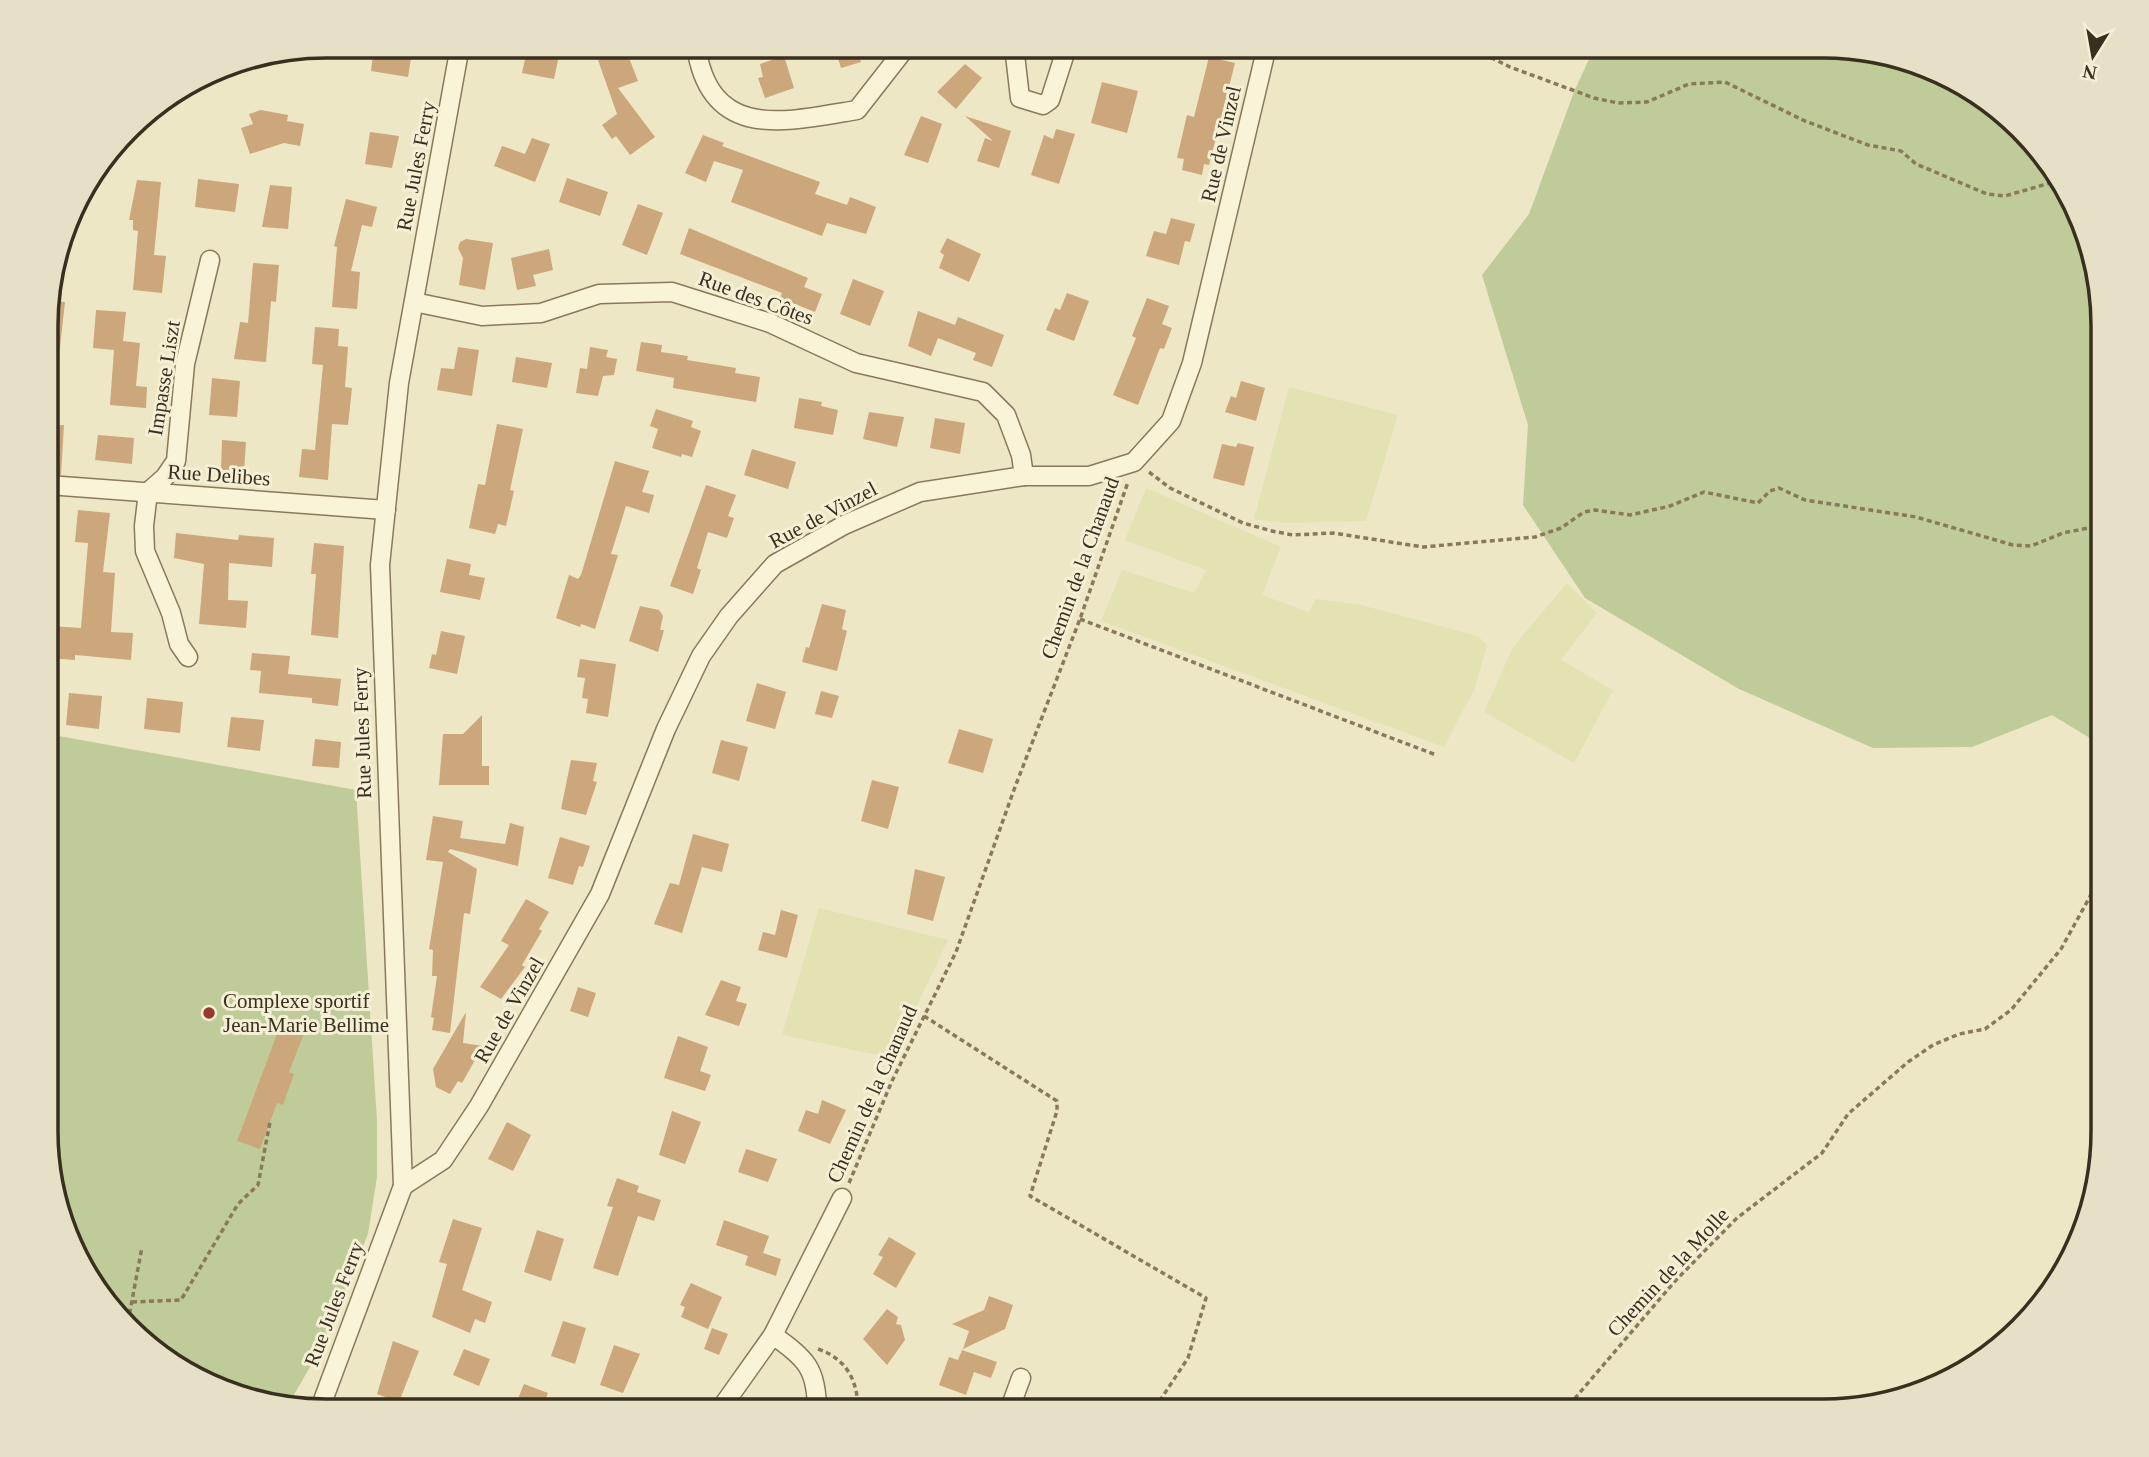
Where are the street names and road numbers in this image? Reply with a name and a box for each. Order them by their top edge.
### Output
street label: Rue de Vinzel [1196,83,1246,204]
street label: Rue Jules Ferry [392,99,440,233]
street label: Rue des Côtes [695,266,817,330]
street label: Impasse Liszt [143,319,185,437]
street label: Rue Delibes [167,459,271,491]
street label: Chemin de la Chanaud [1036,473,1124,662]
street label: Rue de Vinzel [765,477,881,553]
street label: Rue Jules Ferry [348,666,376,799]
street label: Rue de Vinzel [469,953,549,1067]
street label: Chemin de la Chanaud [822,1001,922,1187]
street label: Chemin de la Molle [1602,1203,1734,1341]
street label: Rue Jules Ferry [299,1238,369,1370]

